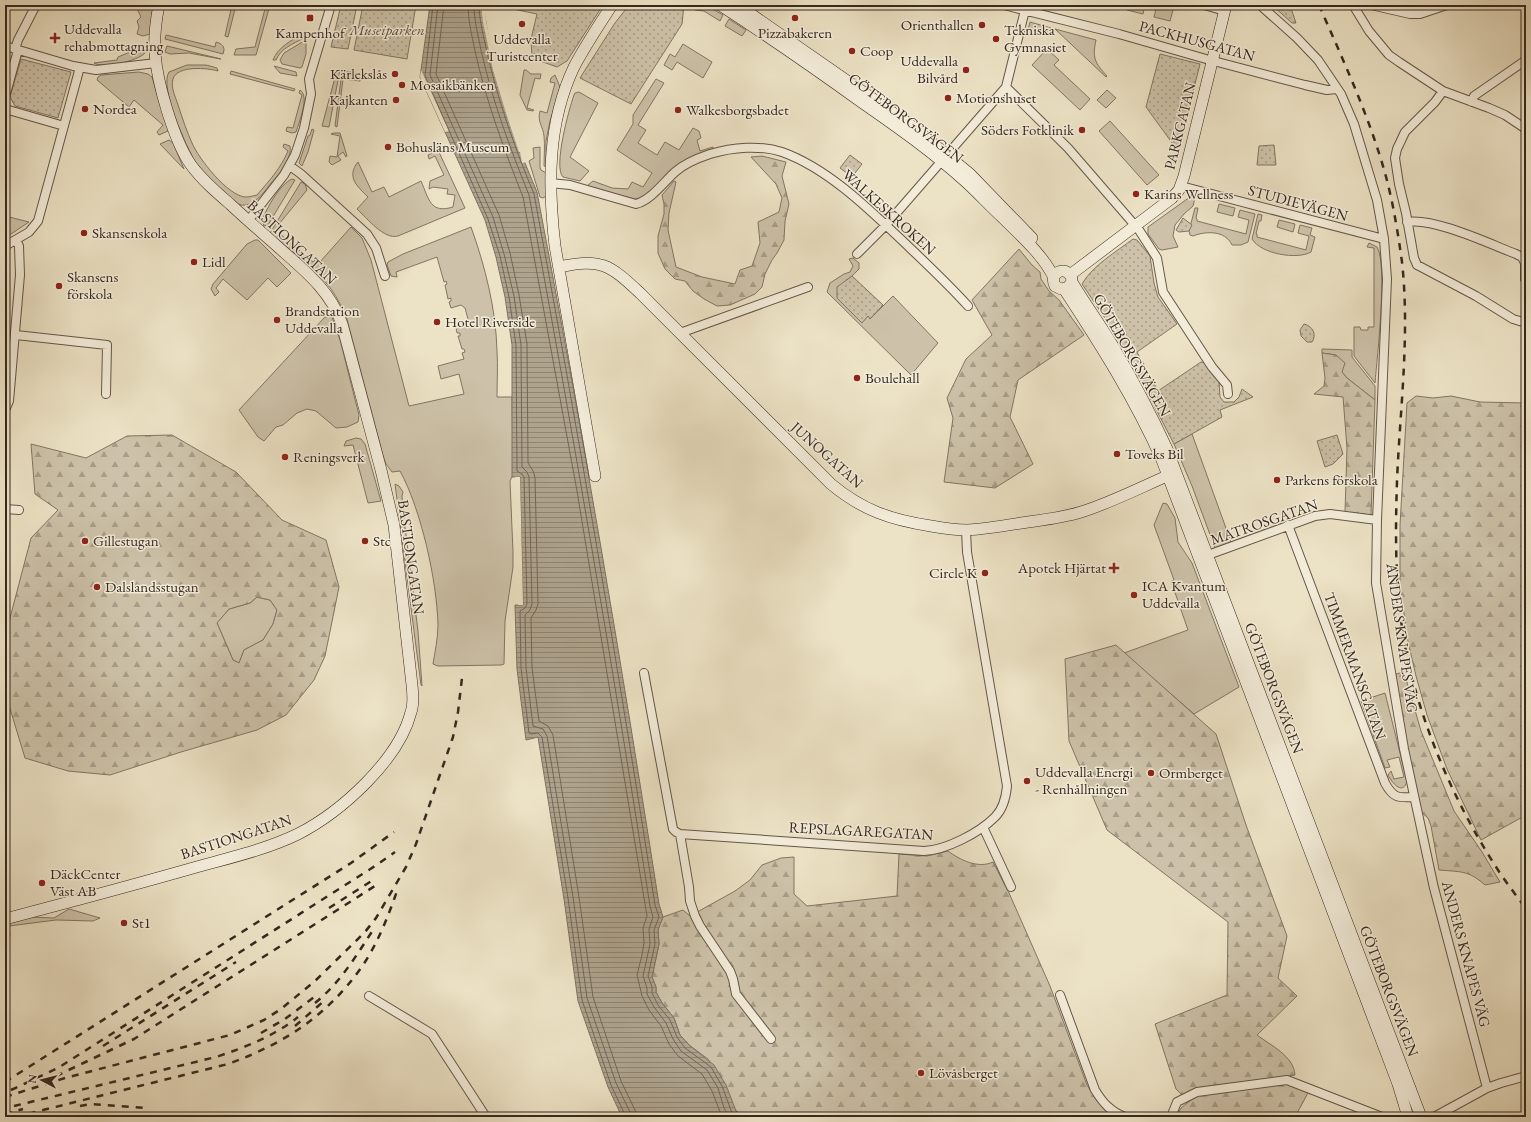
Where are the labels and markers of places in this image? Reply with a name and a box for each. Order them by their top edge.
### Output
marker: Kampenhof [305,13,315,23]
marker: Pizzabakeren [790,13,800,23]
place label: Orienthallen [901,15,974,34]
place label: Uddevalla rehabmottagning [64,19,164,55]
marker: Uddevalla Turistcenter [517,19,527,29]
marker: Orienthallen [977,20,987,30]
place label: Tekniska Gymnasiet [1004,20,1066,56]
place label: Kampenhof [275,23,347,42]
place label: Pizzabakeren [758,23,832,42]
place label: Uddevalla Turistcenter [486,29,558,65]
marker: Uddevalla rehabmottagning [49,32,61,44]
marker: Tekniska Gymnasiet [991,34,1001,44]
place label: Coop [860,41,894,60]
marker: Coop [847,46,857,56]
place label: Uddevalla Bilvård [900,51,958,87]
place label: Kärlekslås [330,64,387,83]
marker: Uddevalla Bilvård [961,65,971,75]
marker: Kärlekslås [390,69,400,79]
place label: Mosaikbänken [410,75,494,94]
marker: Mosaikbänken [397,80,407,90]
place label: Motionshuset [956,88,1037,107]
place label: Kajkanten [329,90,388,109]
marker: Motionshuset [943,93,953,103]
marker: Kajkanten [391,95,401,105]
place label: Nordea [93,99,137,118]
place label: Walkesborgsbadet [686,100,789,119]
marker: Nordea [80,104,90,114]
marker: Walkesborgsbadet [673,105,683,115]
place label: Söders Fotklinik [981,120,1075,139]
marker: Söders Fotklinik [1077,125,1087,135]
place label: Bohusläns Museum [396,137,510,156]
marker: Bohusläns Museum [383,142,393,152]
place label: Karins Wellness [1144,184,1234,203]
marker: Karins Wellness [1131,189,1141,199]
place label: Skansenskola [92,223,167,242]
marker: Skansenskola [79,228,89,238]
place label: Lidl [202,252,226,271]
marker: Lidl [189,257,199,267]
place label: Skansens förskola [67,267,119,303]
marker: Skansens förskola [54,281,64,291]
place label: Brandstation Uddevalla [285,301,360,337]
place label: Hotel Riverside [445,312,535,331]
marker: Brandstation Uddevalla [272,315,282,325]
marker: Hotel Riverside [432,317,442,327]
place label: Boulehall [865,368,920,387]
marker: Boulehall [852,373,862,383]
place label: Toveks Bil [1125,444,1184,463]
place label: Reningsverk [293,447,365,466]
marker: Toveks Bil [1112,449,1122,459]
marker: Reningsverk [280,452,290,462]
place label: Parkens förskola [1285,470,1378,489]
marker: Parkens förskola [1272,475,1282,485]
place label: Gillestugan [93,531,159,550]
place label: Stc [373,531,391,550]
marker: Gillestugan [80,536,90,546]
marker: Stc [360,536,370,546]
place label: Apotek Hjärtat [1017,558,1106,577]
place label: Circle K [929,563,978,582]
marker: Apotek Hjärtat [1109,563,1119,573]
marker: Circle K [980,568,990,578]
place label: ICA Kvantum Uddevalla [1142,576,1226,612]
place label: Dalslandsstugan [105,577,199,596]
marker: Dalslandsstugan [92,582,102,592]
marker: ICA Kvantum Uddevalla [1129,590,1139,600]
place label: Uddevalla Energi - Renhållningen [1035,762,1133,798]
place label: Ormberget [1159,763,1223,782]
marker: Ormberget [1146,768,1156,778]
marker: Uddevalla Energi - Renhållningen [1022,776,1032,786]
place label: DäckCenter Väst AB [50,864,120,900]
marker: DäckCenter Väst AB [37,878,47,888]
place label: St1 [132,913,151,932]
marker: St1 [119,918,129,928]
place label: Lövåsberget [929,1063,998,1082]
marker: Lövåsberget [916,1068,926,1078]

